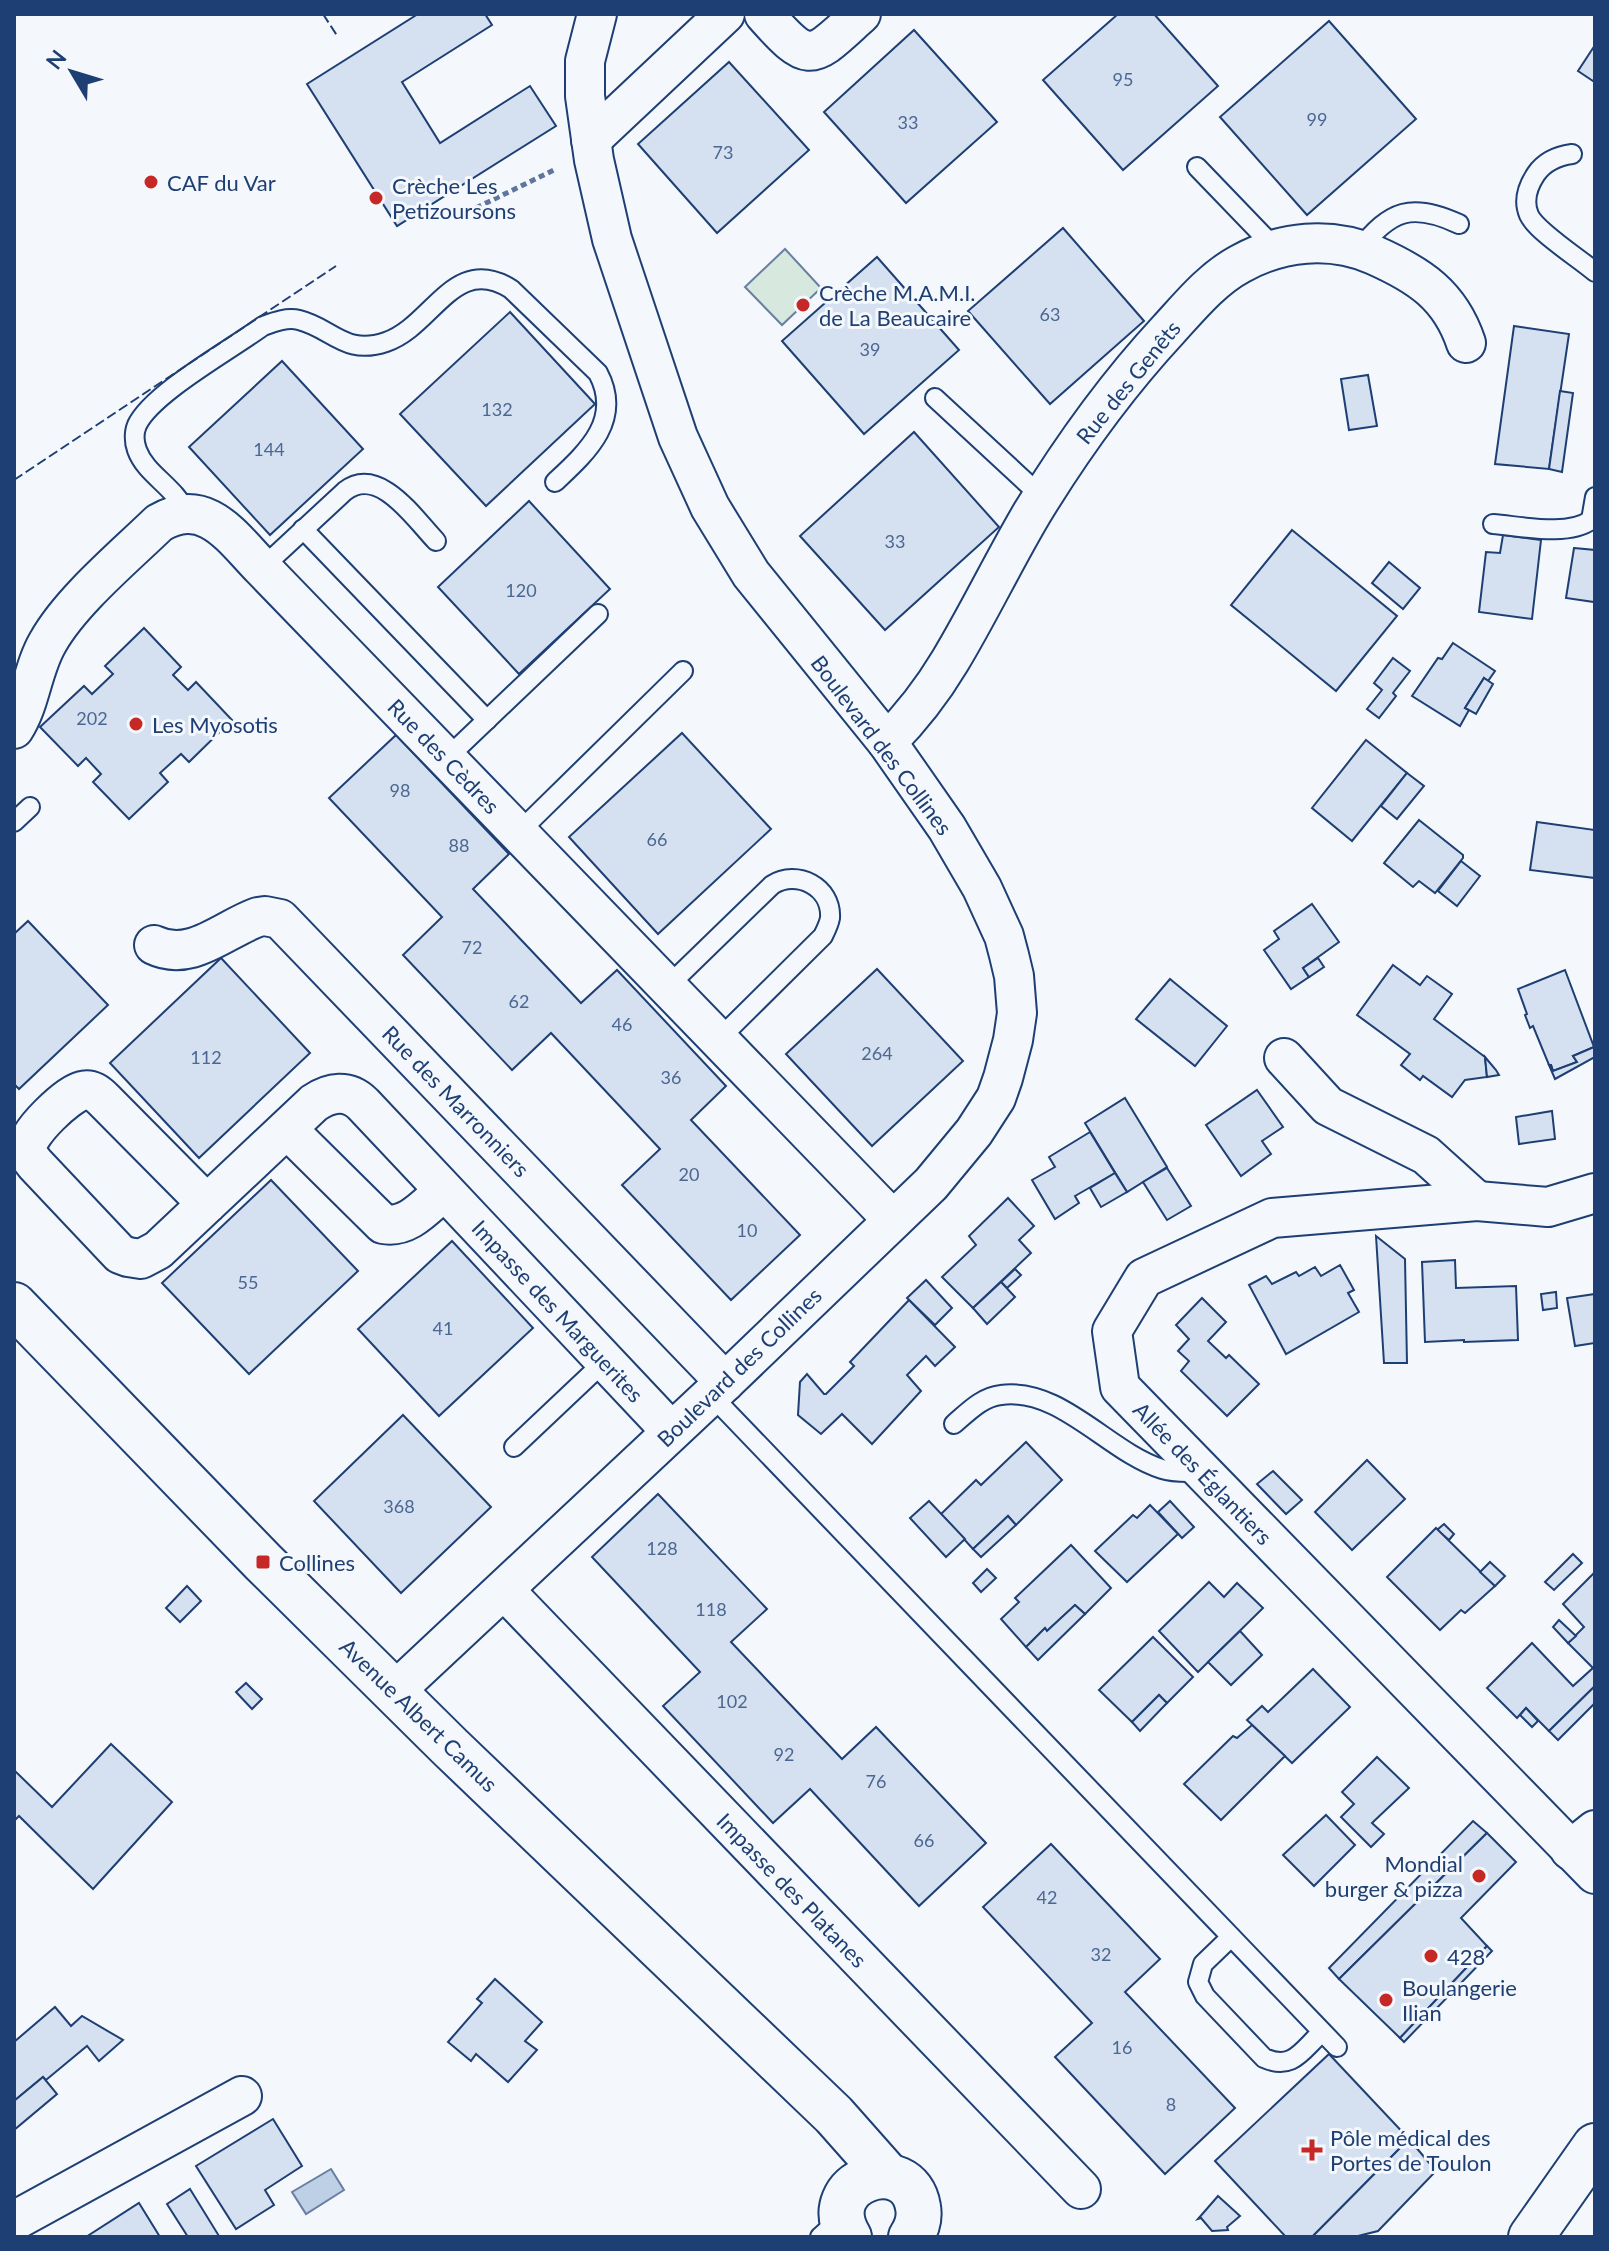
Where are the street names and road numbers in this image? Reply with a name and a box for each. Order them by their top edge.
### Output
street label: Rue des Genêts [1070,315,1186,449]
street label: Boulevard des Collines [806,650,958,840]
street label: Rue des Cèdres [383,693,505,819]
street label: Rue des Marronniers [377,1020,535,1182]
street label: Impasse des Marguerites [467,1214,649,1408]
street label: Boulevard des Collines [651,1282,827,1452]
street label: Allée des Églantiers [1128,1396,1278,1550]
street label: Avenue Albert Camus [335,1633,503,1797]
street label: Impasse des Platanes [711,1807,873,1973]

